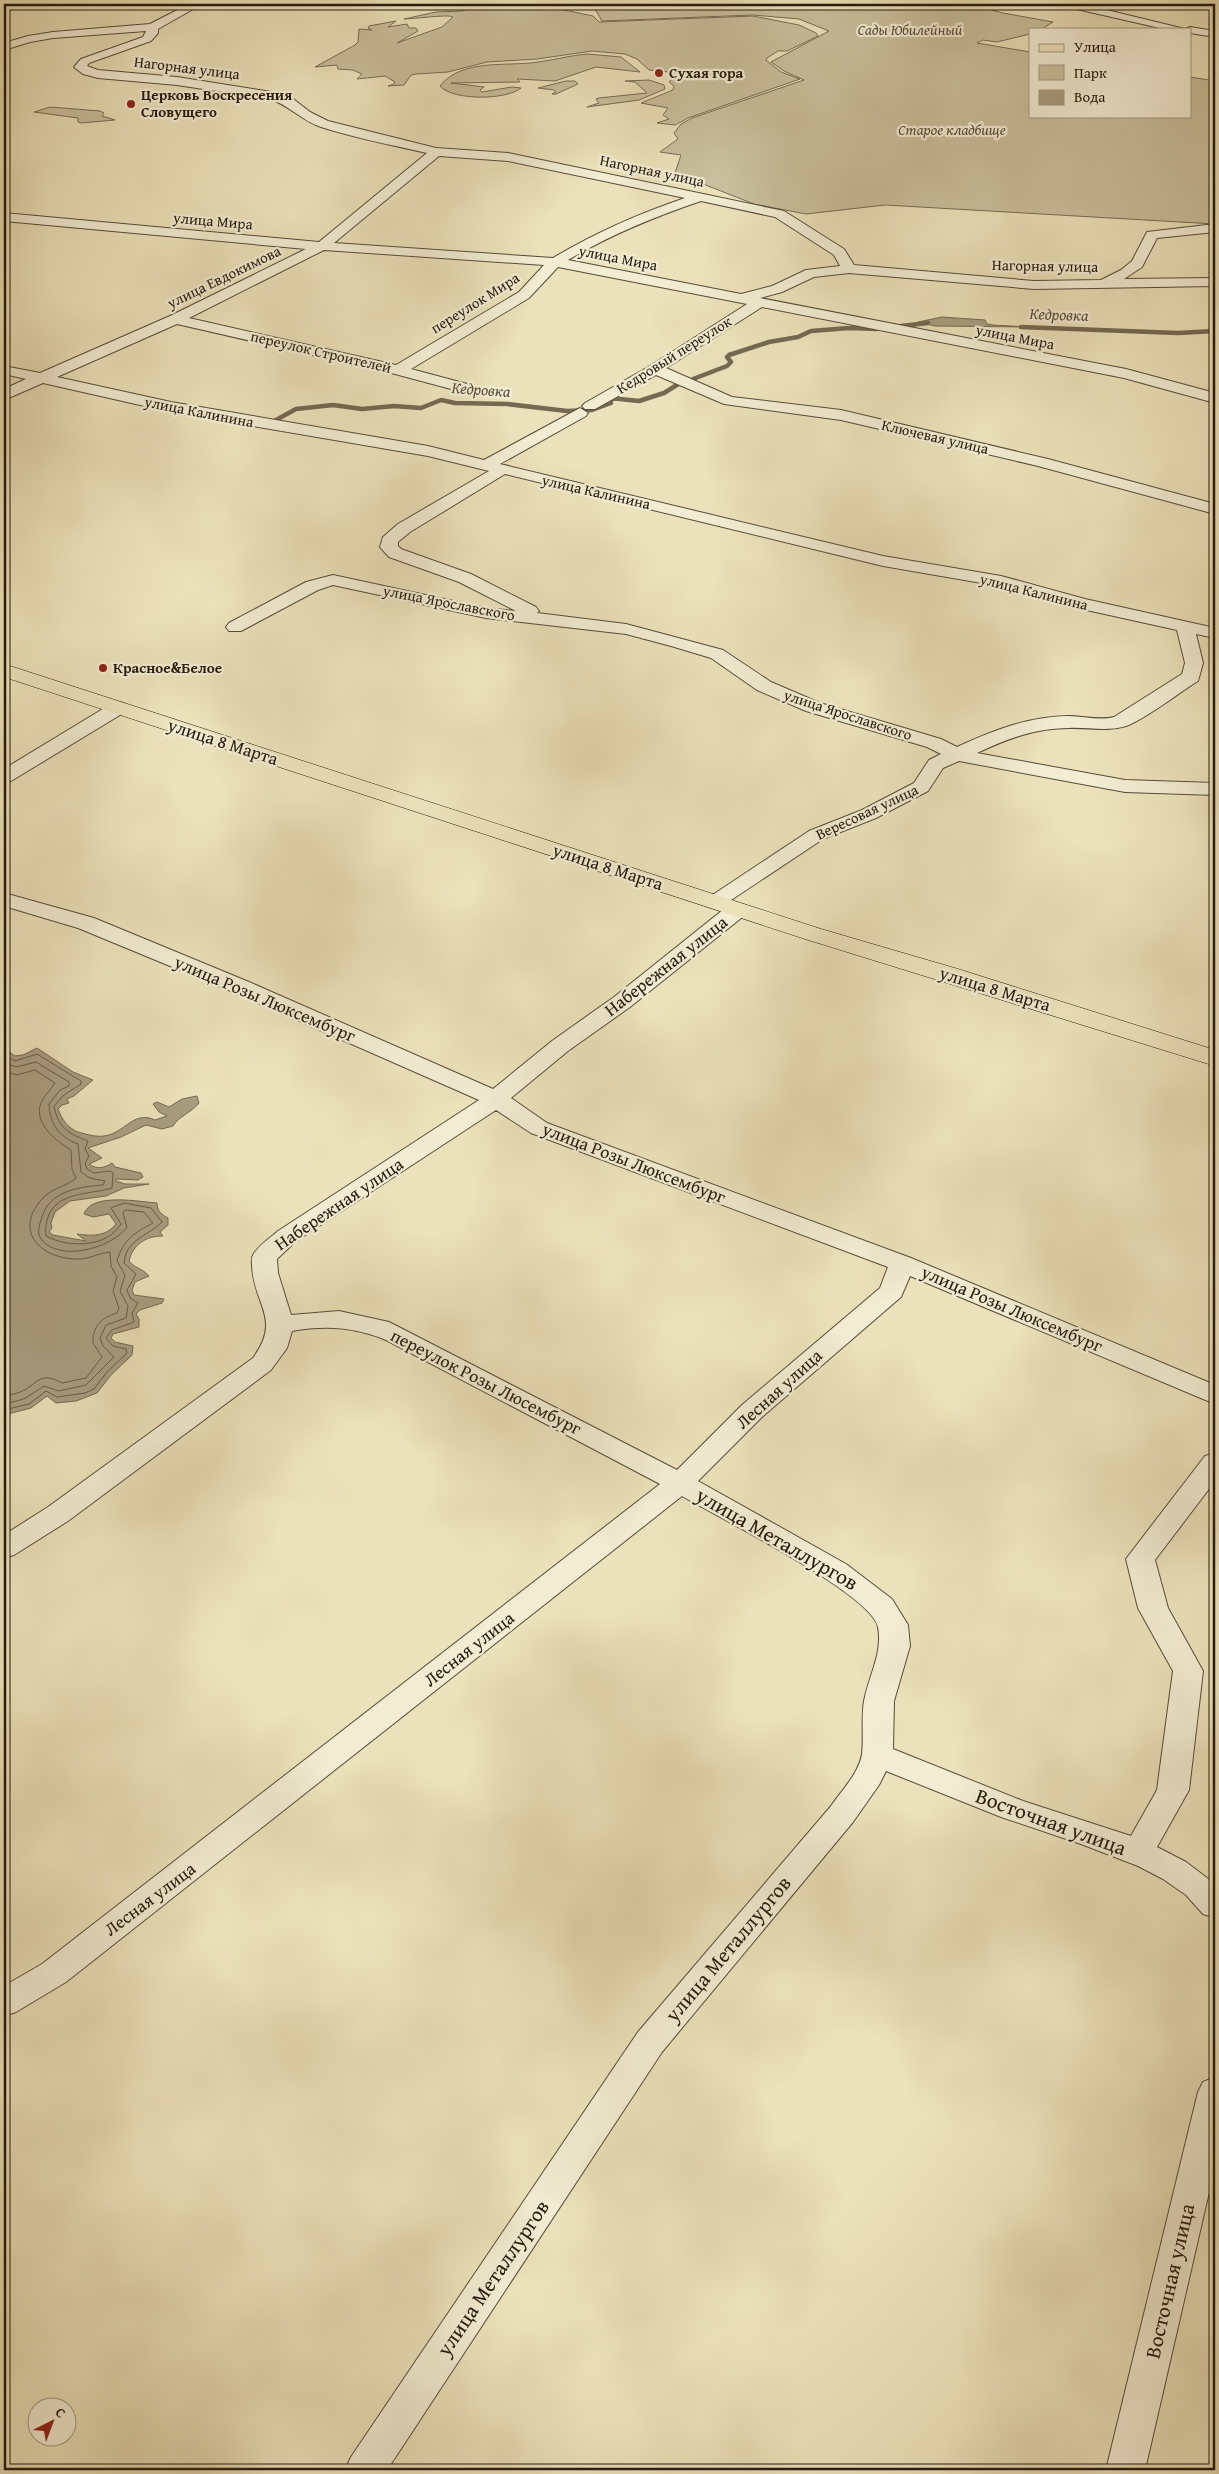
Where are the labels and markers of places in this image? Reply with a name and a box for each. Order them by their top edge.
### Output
place label: Сухая гора [669,62,744,83]
marker: Сухая гора [653,67,665,79]
place label: Церковь Воскресения Словущего [141,84,292,122]
marker: Церковь Воскресения Словущего [125,98,137,110]
place label: Красное&Белое [113,657,222,678]
marker: Красное&Белое [97,662,109,674]

